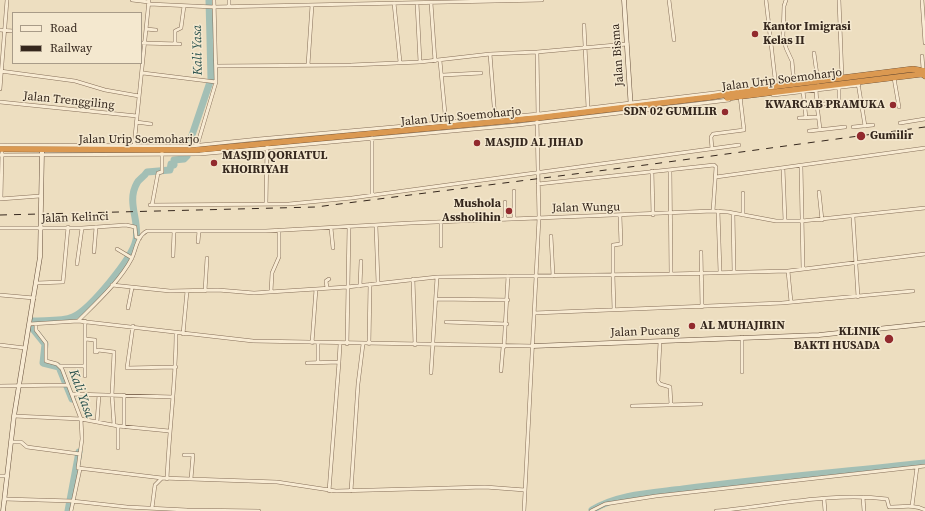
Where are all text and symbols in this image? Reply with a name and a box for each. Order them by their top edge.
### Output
legend [12,12,142,64]
text: Road [50,20,77,36]
place label: Kantor Imigrasi Kelas II [763,20,851,48]
street label: Jalan Bisma [609,23,627,87]
water label: Kali Yasa [190,25,206,75]
marker: Kantor Imigrasi Kelas II [750,29,760,39]
text: Railway [50,40,92,56]
street label: Jalan Urip Soemoharjo [721,65,843,95]
street label: Jalan Trenggiling [23,89,115,113]
place label: KWARCAB PRAMUKA [765,98,885,112]
marker: KWARCAB PRAMUKA [888,100,898,110]
street label: Jalan Urip Soemoharjo [400,105,522,129]
place label: SDN 02 GUMILIR [624,105,717,119]
marker: SDN 02 GUMILIR [720,107,730,117]
place label: Gumilir [870,129,913,143]
marker: Gumilir [855,130,867,142]
street label: Jalan Urip Soemoharjo [79,133,199,147]
place label: MASJID AL JIHAD [485,136,583,150]
marker: MASJID AL JIHAD [472,138,482,148]
place label: MASJID QORIATUL KHOIRIYAH [222,149,328,177]
marker: MASJID QORIATUL KHOIRIYAH [209,158,219,168]
place label: Mushola Assholihin [442,197,501,225]
street label: Jalan Wungu [552,200,620,216]
marker: Mushola Assholihin [504,206,514,216]
street label: Jalan Kelinci [41,210,109,226]
place label: AL MUHAJIRIN [700,319,785,333]
marker: AL MUHAJIRIN [687,321,697,331]
street label: Jalan Pucang [610,324,680,340]
place label: KLINIK BAKTI HUSADA [794,325,880,353]
marker: KLINIK BAKTI HUSADA [883,333,895,345]
water label: Kali Yasa [65,368,97,420]

